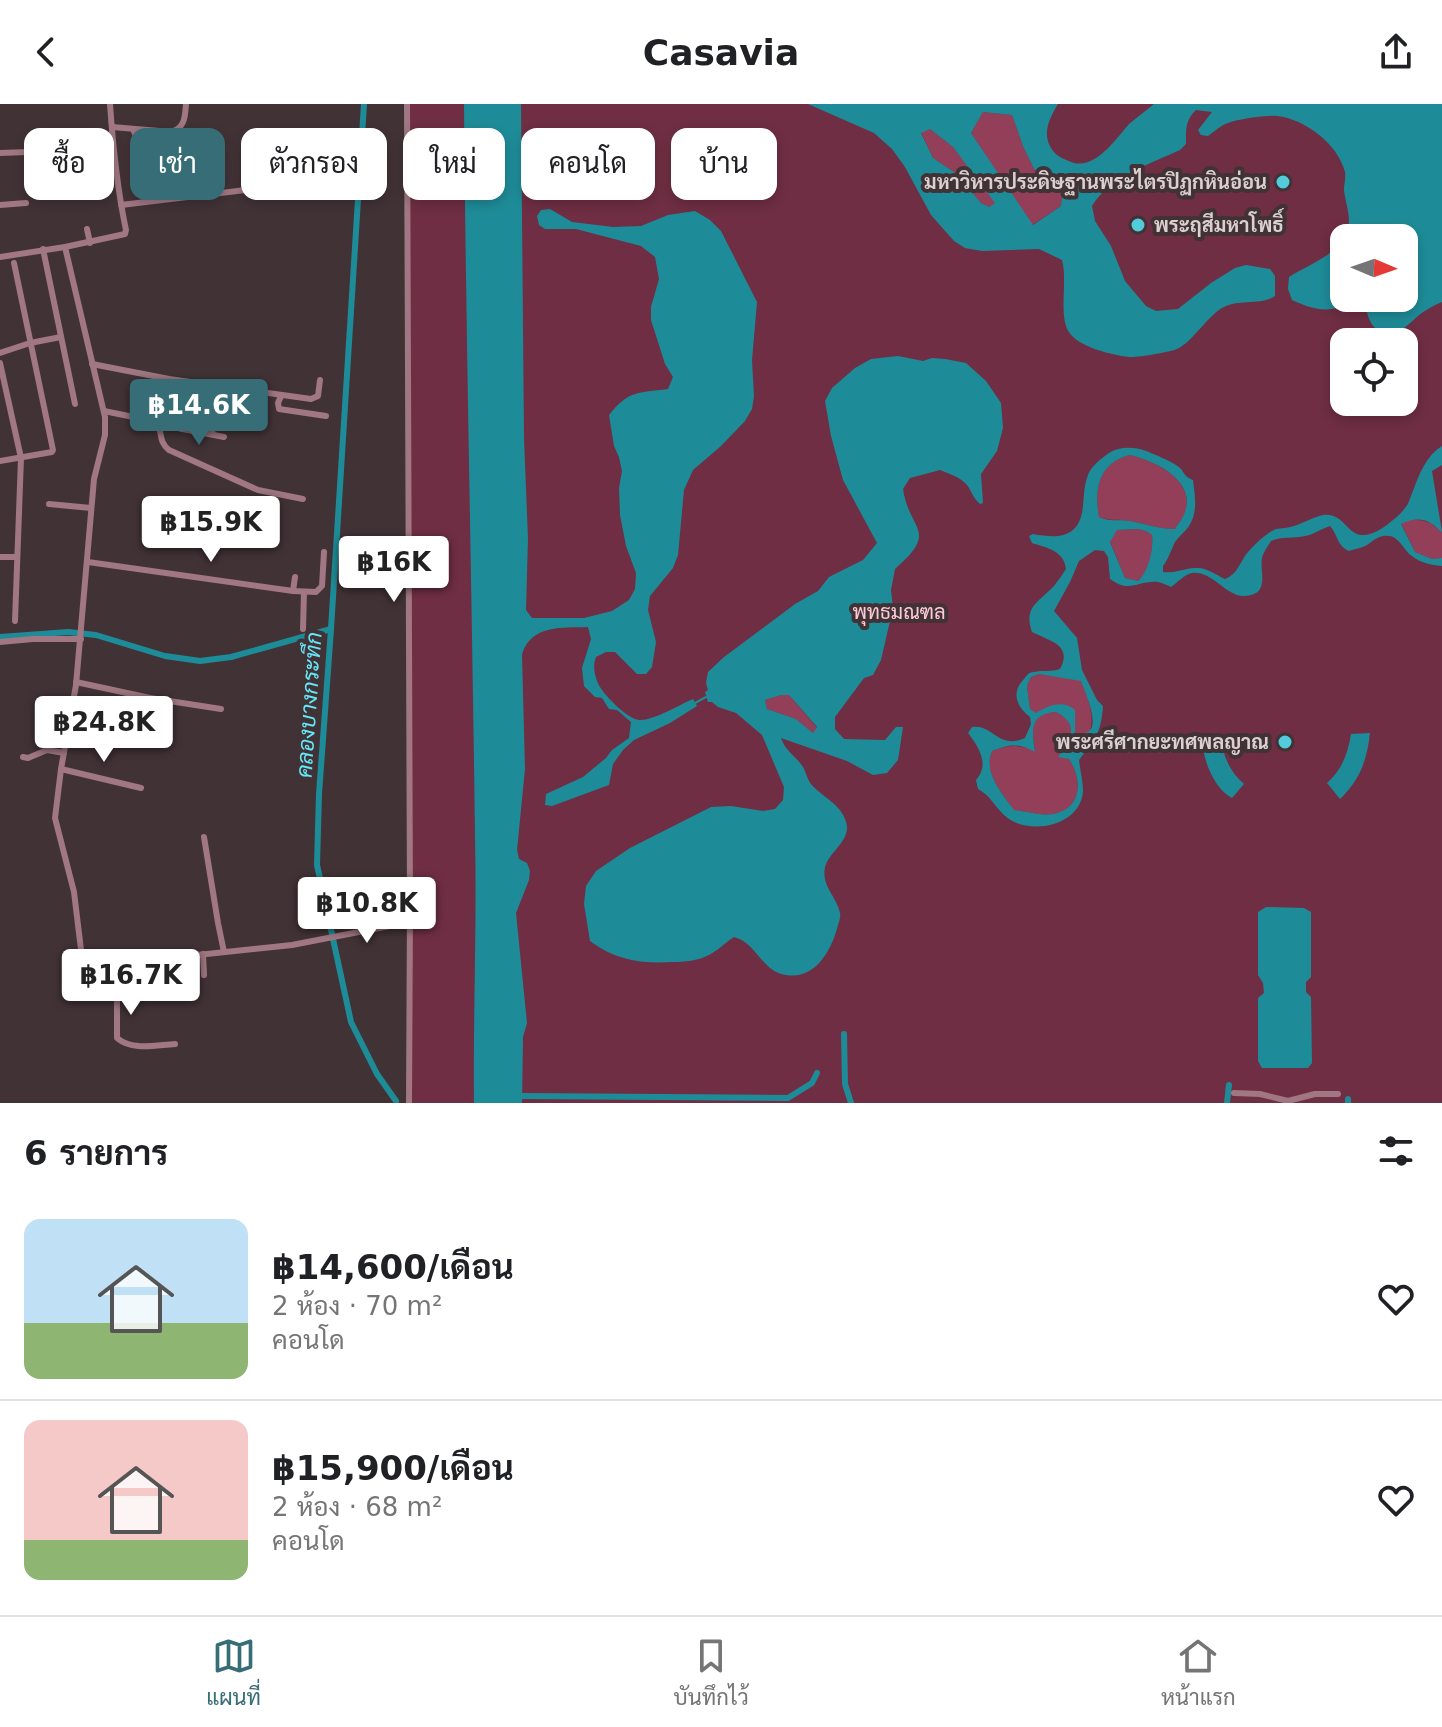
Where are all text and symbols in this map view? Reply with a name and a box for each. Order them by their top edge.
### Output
icon: back [24,30,68,74]
icon: share [1374,30,1418,74]
text: Casavia [643,32,799,73]
chip: ซื้อ [24,128,114,200]
chip: เช่า [130,128,225,200]
chip: ตัวกรอง [241,128,387,200]
chip: ใหม่ [403,128,505,200]
chip: คอนโด [521,128,655,200]
chip: บ้าน [671,128,777,200]
place label: มหาวิหารประดิษฐานพระไตรปิฏกหินอ่อน [924,168,1267,196]
marker: มหาวิหารประดิษฐานพระไตรปิฏกหินอ่อน [1274,173,1292,191]
place label: พระฤสีมหาโพธิ์ [1154,208,1284,237]
marker: พระฤสีมหาโพธิ์ [1129,216,1147,234]
north arrow [1330,224,1418,312]
map controls [1330,224,1418,416]
button: locate [1330,328,1418,416]
pin: ฿14.6K [134,379,264,447]
text: ฿14.6K [148,390,250,420]
pin: ฿15.9K [146,496,276,564]
text: ฿15.9K [160,507,262,537]
pin: ฿16K [347,536,441,604]
text: ฿16K [357,547,431,577]
park label: พุทธมณฑล [852,600,946,626]
water label: คลองบางกระทึก [290,631,327,779]
pin: ฿24.8K [39,696,169,764]
text: ฿24.8K [53,707,155,737]
place label: พระศรีศากยะทศพลญาณ [1056,729,1269,755]
marker: พระศรีศากยะทศพลญาณ [1276,733,1294,751]
pin: ฿10.8K [302,877,432,945]
text: ฿10.8K [316,888,418,918]
pin: ฿16.7K [66,949,196,1017]
text: ฿16.7K [80,960,182,990]
icon: filters [1374,1129,1418,1173]
text: 6 รายการ [24,1133,168,1173]
text: ฿14,600/เดือน [272,1247,514,1287]
icon: home [88,1251,184,1347]
icon: heart [1374,1277,1418,1321]
text: 2 ห้อง · 70 m² [272,1291,442,1321]
text: คอนโด [272,1325,345,1355]
text: ฿15,900/เดือน [272,1448,514,1488]
icon: home [88,1452,184,1548]
icon: heart [1374,1478,1418,1522]
text: 2 ห้อง · 68 m² [272,1492,442,1522]
text: คอนโด [272,1526,345,1556]
tab: แผนที่ [206,1634,261,1710]
tab: บันทึกไว้ [673,1634,749,1710]
tab: หน้าแรก [1161,1634,1236,1710]

